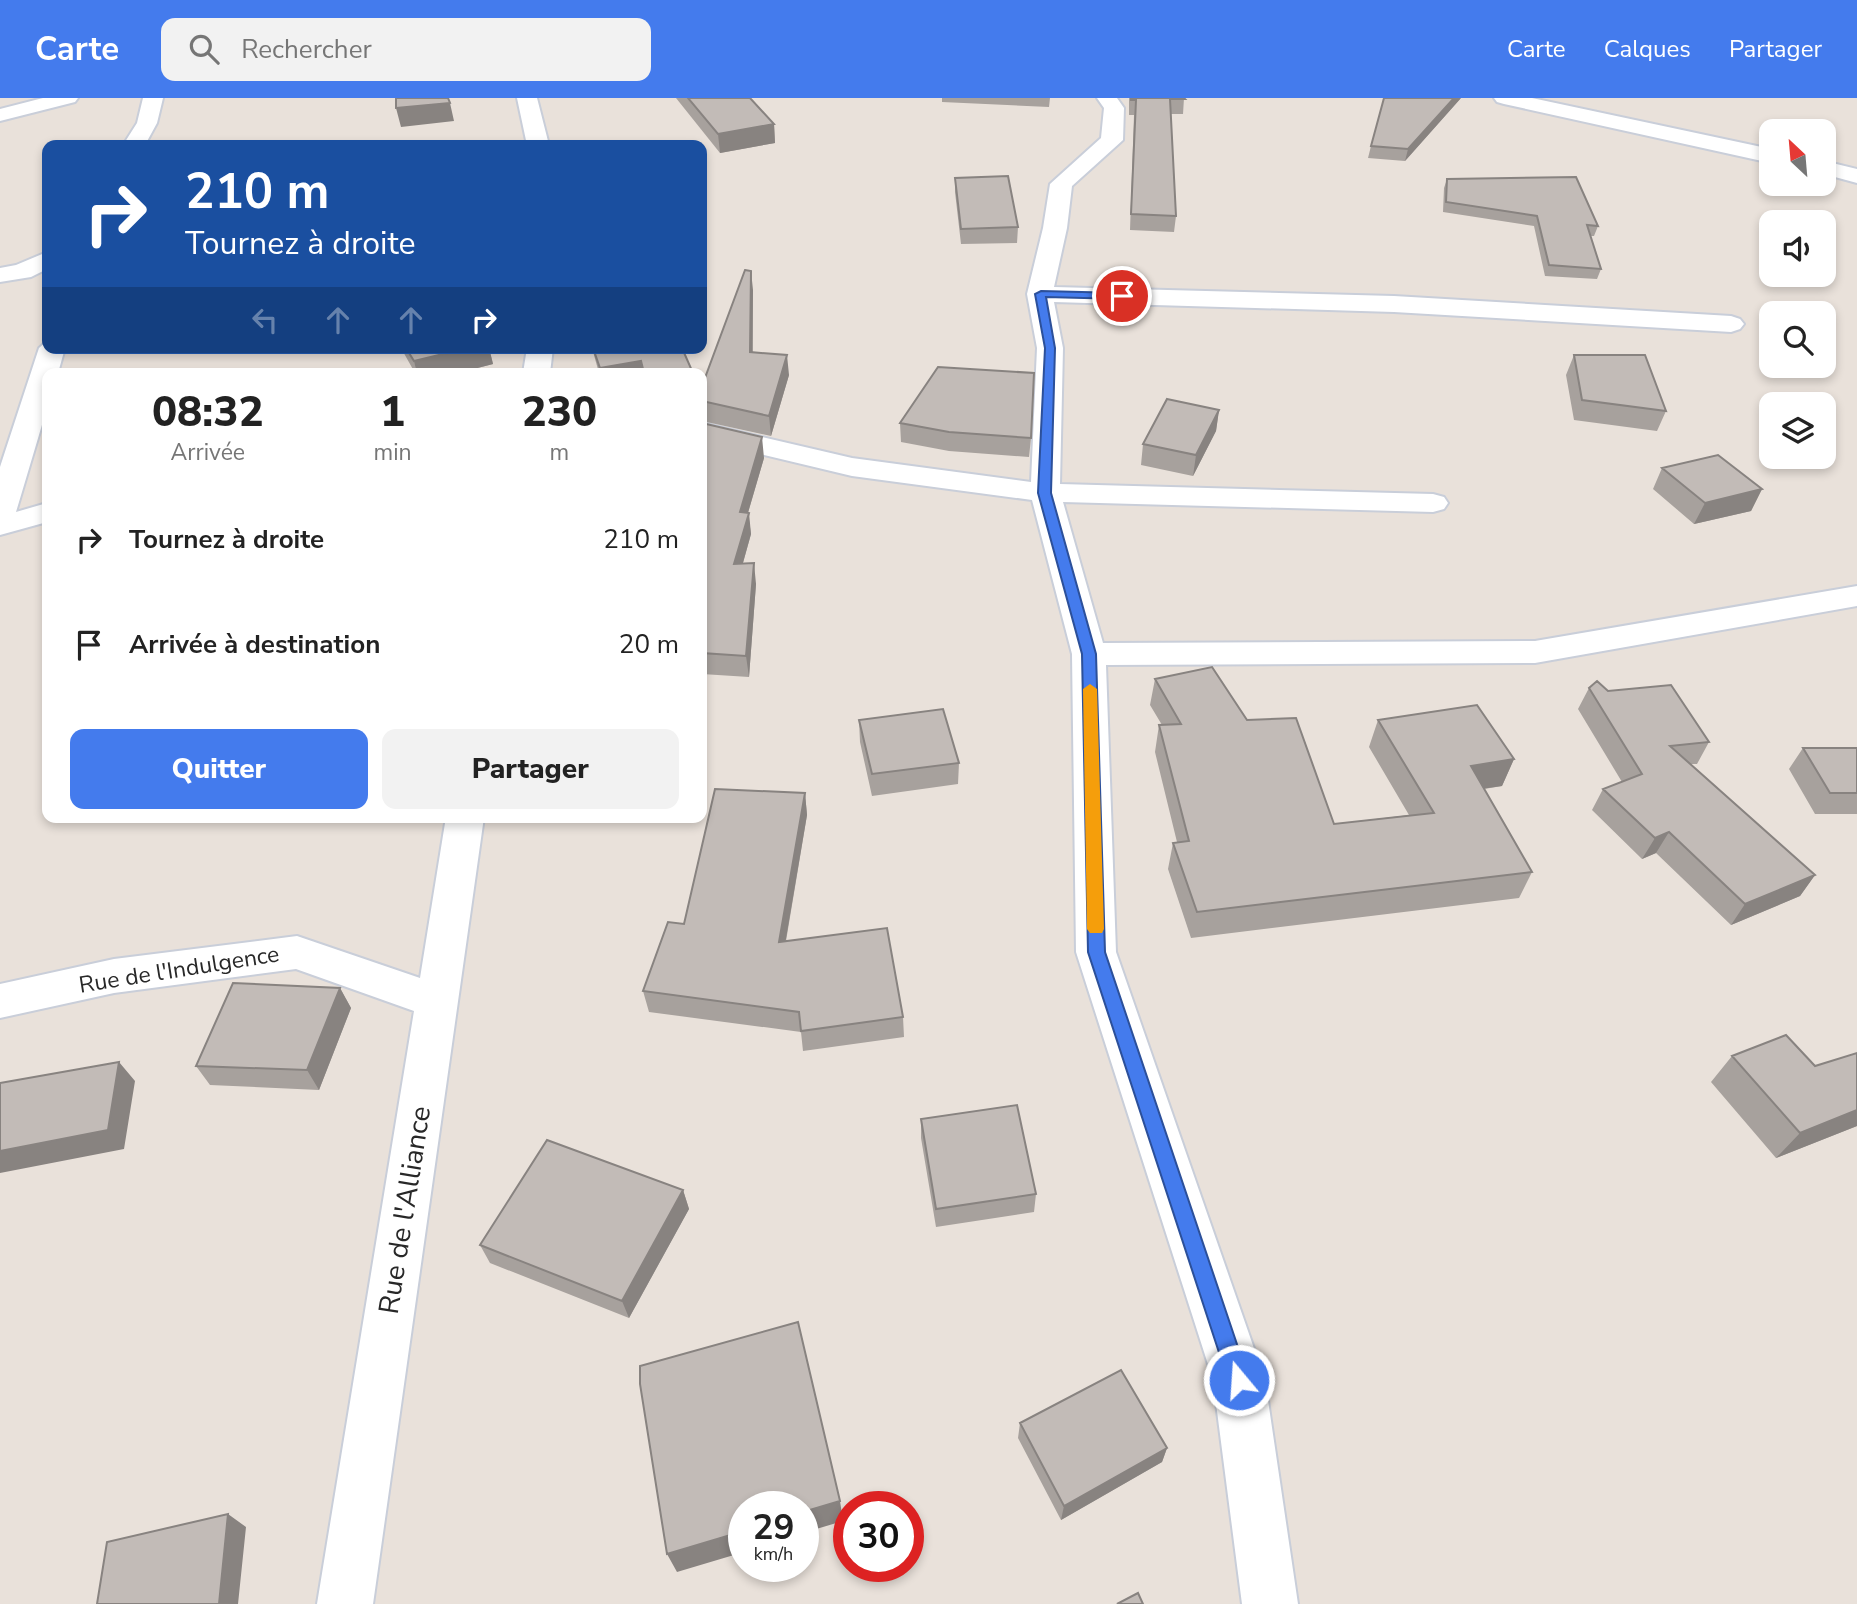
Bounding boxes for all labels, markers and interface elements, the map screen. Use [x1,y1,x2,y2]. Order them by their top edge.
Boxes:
search box [161,18,651,81]
text: Carte [35,27,119,72]
icon: search [185,30,223,68]
text: Rechercher [241,32,372,67]
text: Carte [1507,33,1566,65]
text: Calques [1604,33,1691,65]
text: Partager [1729,33,1822,65]
north arrow [1759,119,1836,196]
map controls [1759,119,1836,469]
text: 210 m [185,158,329,225]
icon: right [70,168,161,259]
button: sound [1759,210,1836,287]
text: Tournez à droite [185,222,416,265]
pin [1092,266,1152,326]
icon: arrive [1103,277,1141,315]
icon: left [246,301,284,339]
icon: ahead [319,301,357,339]
icon: ahead [392,301,430,339]
icon: right [465,301,503,339]
button: search [1759,301,1836,378]
text: 08:32 [152,384,264,441]
text: 1 [380,384,405,441]
text: 230 [522,384,597,441]
button: layers [1759,392,1836,469]
text: Arrivée [170,437,245,468]
text: min [374,437,412,468]
text: m [549,437,569,468]
icon: right [70,521,108,559]
text: Tournez à droite [129,522,324,557]
text: 210 m [603,522,679,557]
icon: arrive [70,626,108,664]
text: Arrivée à destination [129,627,380,662]
text: 20 m [619,627,679,662]
button: Quitter [70,729,368,809]
button: Partager [382,729,679,809]
street label: Rue de l'Indulgence [77,938,281,1001]
street label: Rue de l'Alliance [370,1103,440,1317]
position arrow [1202,1343,1276,1417]
speed limit sign: 30 [833,1491,924,1582]
text: 29 [752,1504,795,1551]
text: km/h [754,1542,793,1566]

